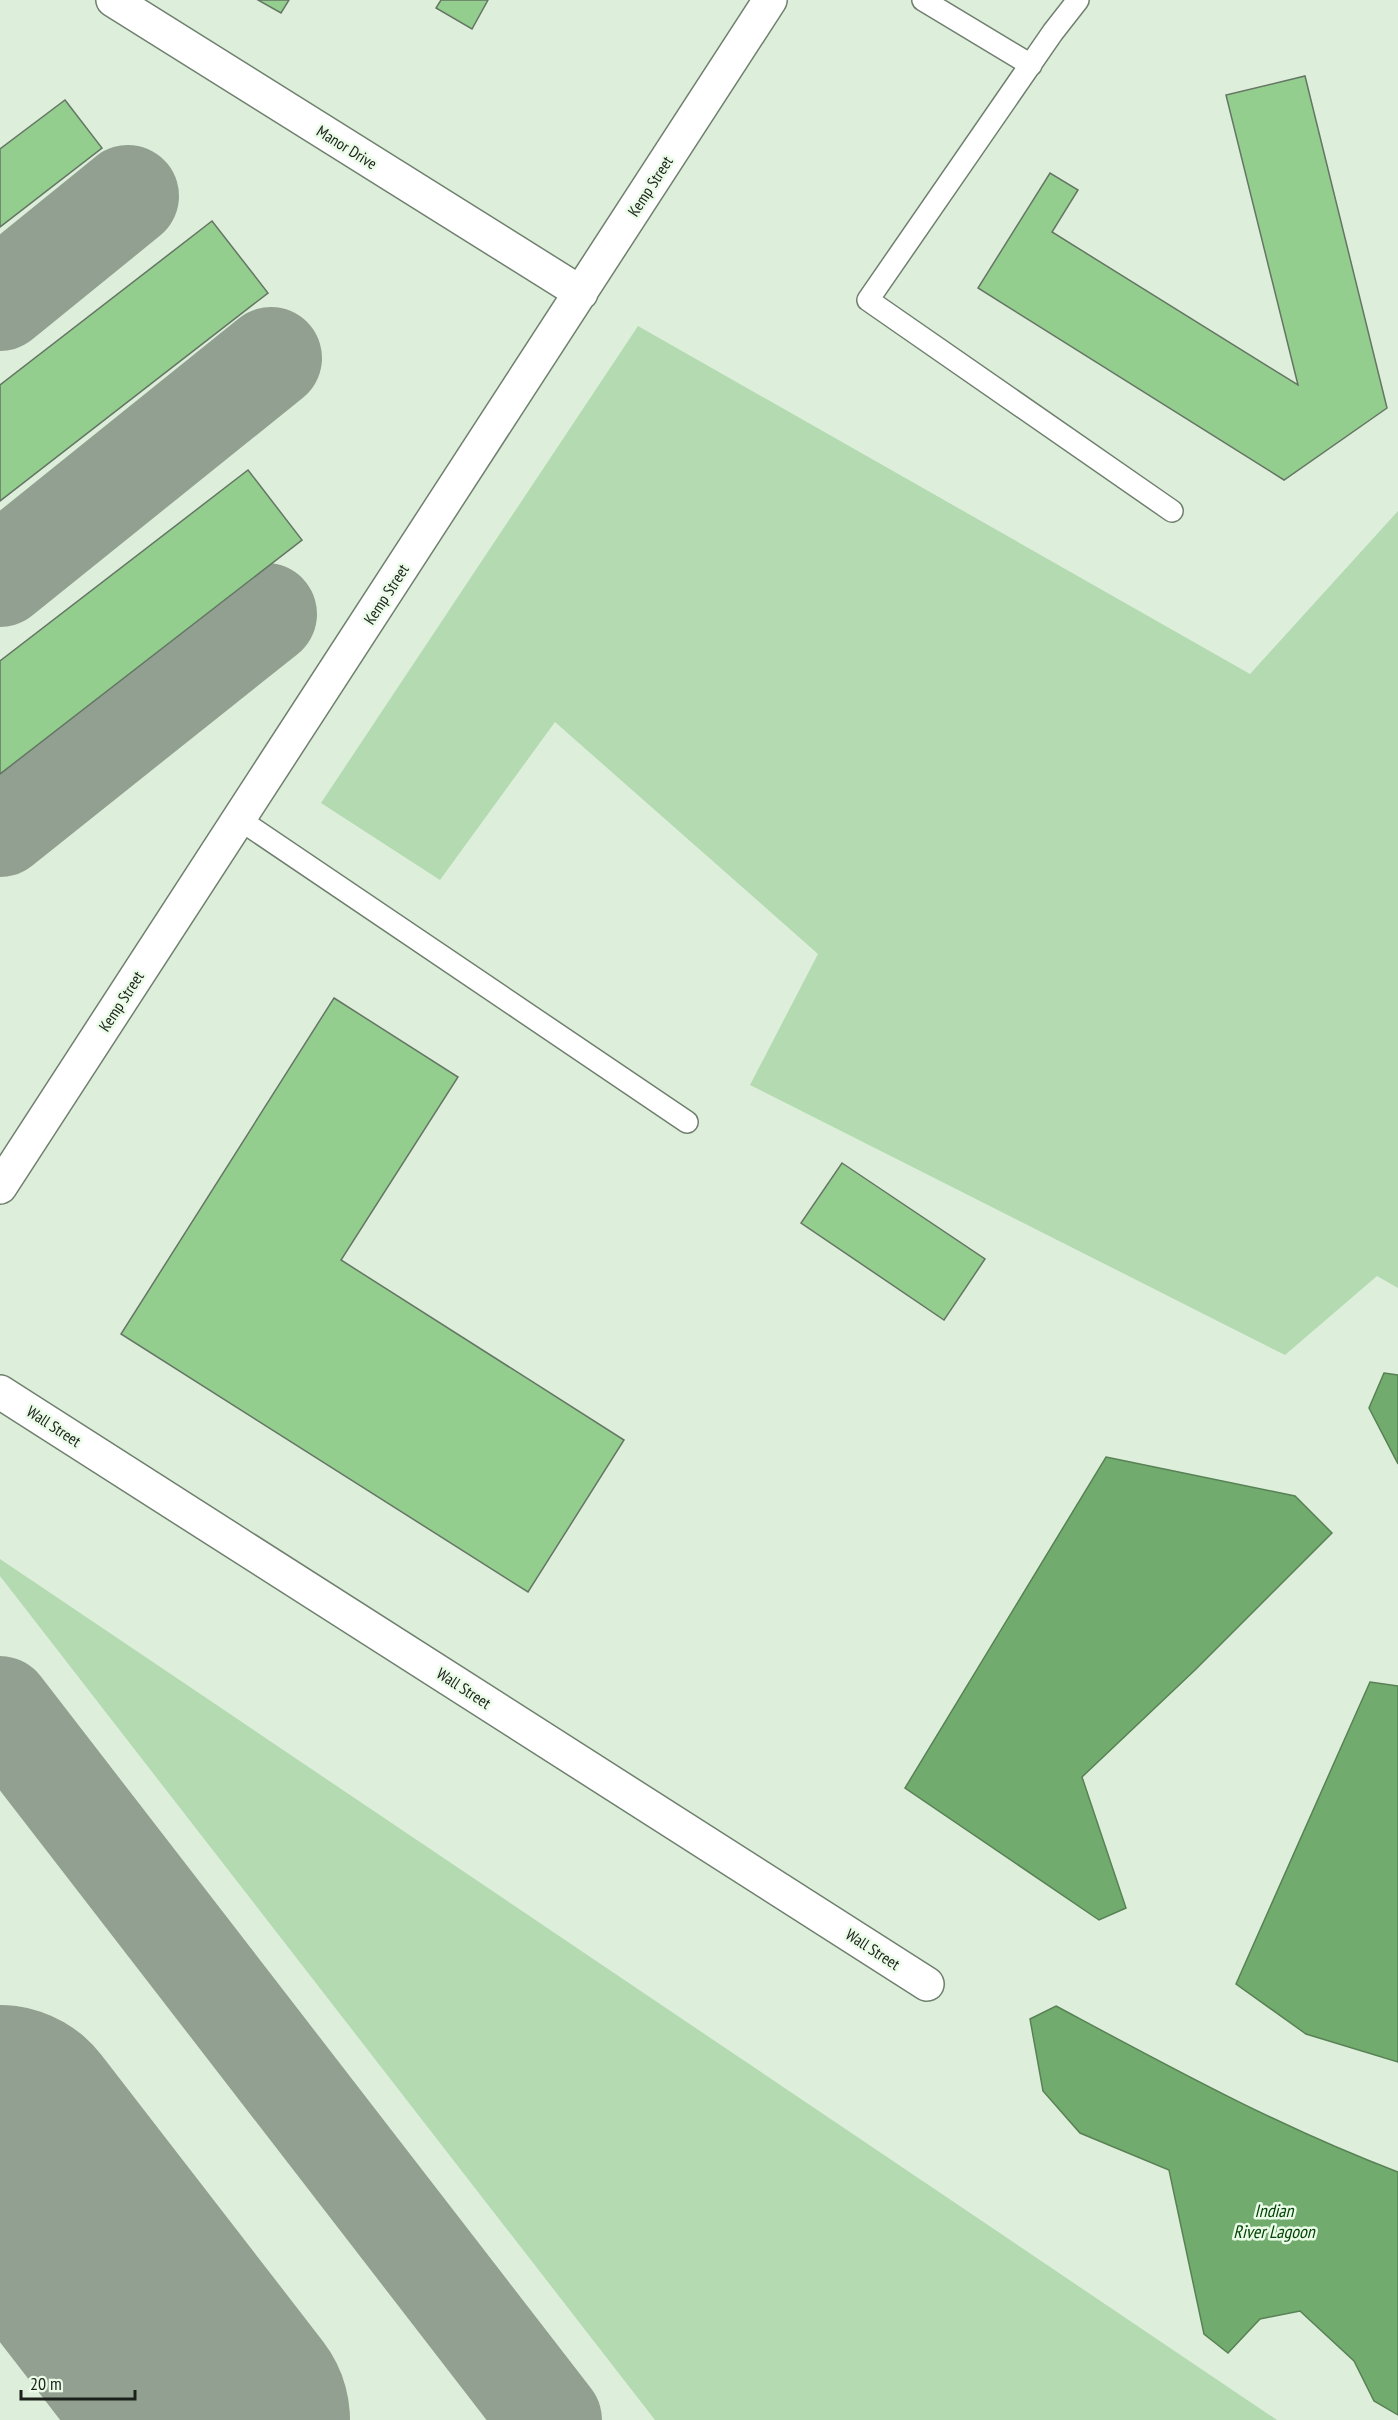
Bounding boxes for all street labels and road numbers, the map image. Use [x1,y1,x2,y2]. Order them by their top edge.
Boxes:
street label: Manor Drive [313,121,381,173]
street label: Kemp Street [623,152,677,220]
street label: Kemp Street [359,560,413,628]
street label: Kemp Street [94,967,148,1035]
street label: Wall Street [23,1401,85,1451]
street label: Wall Street [433,1663,495,1713]
street label: Wall Street [842,1924,904,1974]

